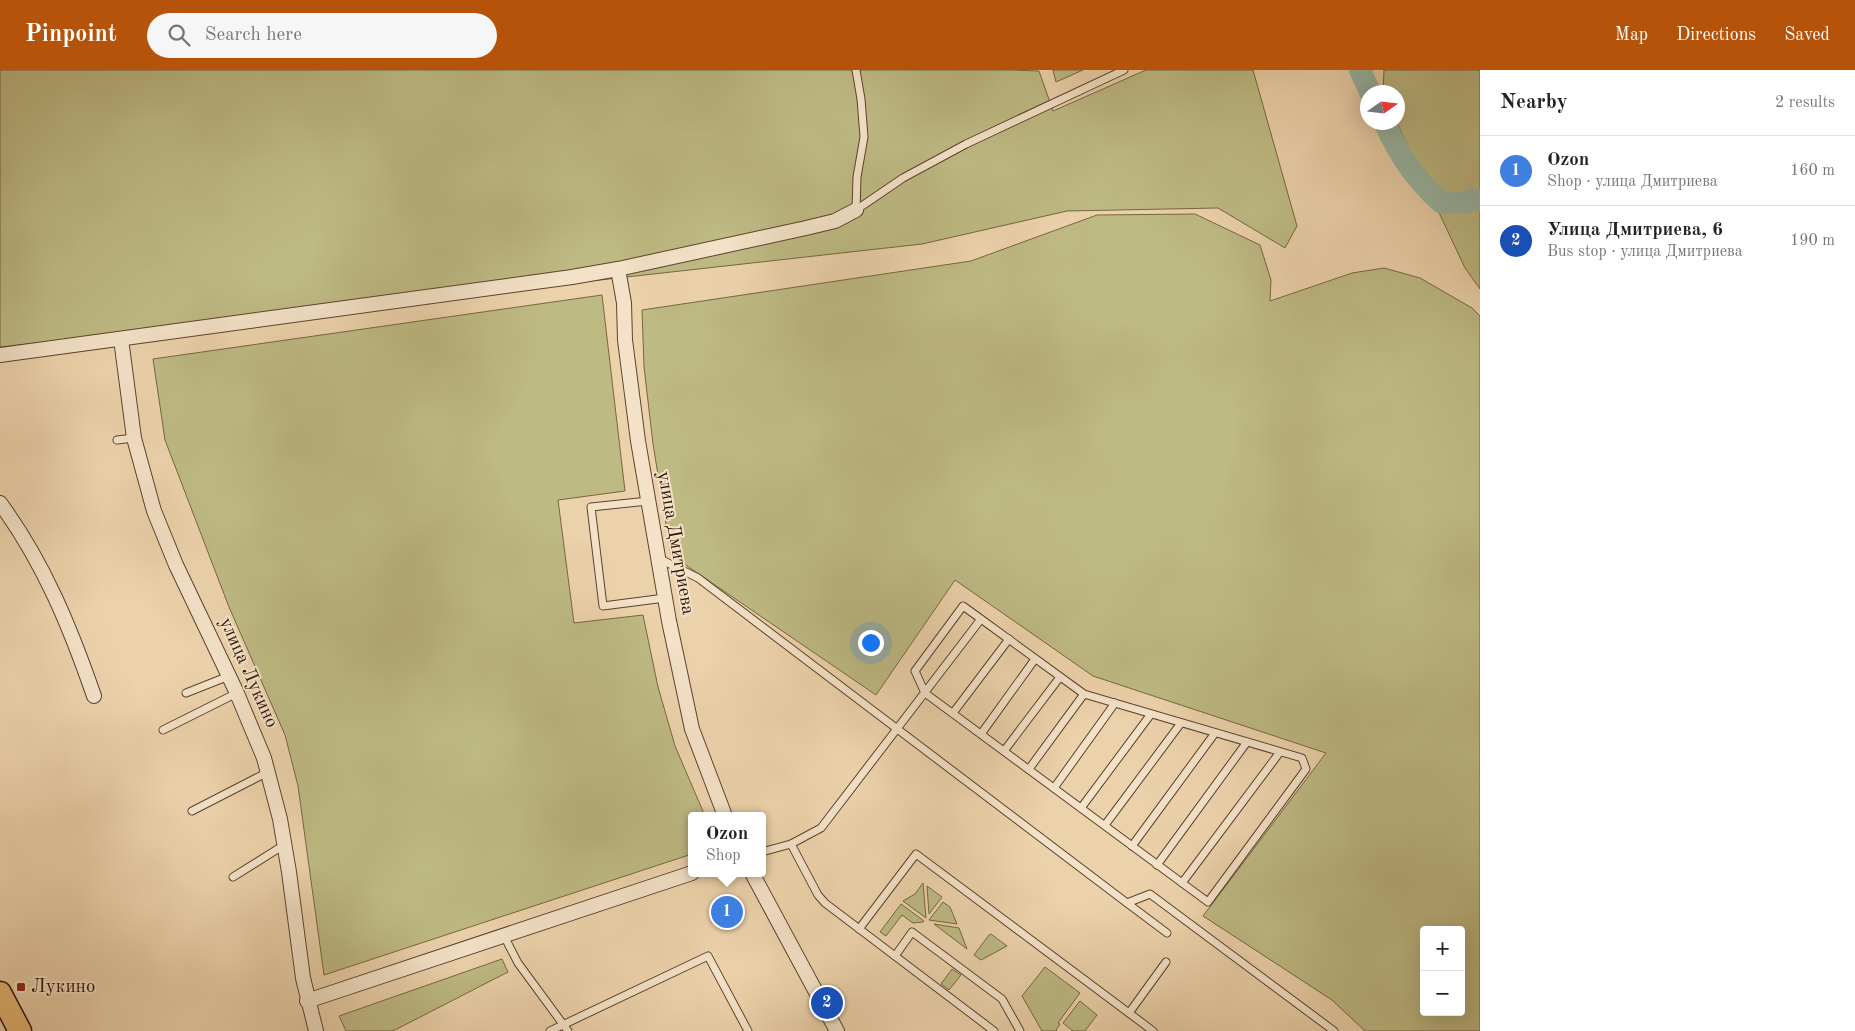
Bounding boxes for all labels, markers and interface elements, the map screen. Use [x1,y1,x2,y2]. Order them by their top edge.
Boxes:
search box [147,13,497,58]
icon: search [165,21,193,49]
text: Pinpoint [25,23,117,47]
text: Search here [205,26,302,45]
text: Map [1615,26,1648,44]
text: Directions [1676,26,1756,44]
text: Saved [1784,26,1830,44]
north arrow [1360,85,1405,130]
text: Nearby [1500,92,1568,113]
text: 2 results [1775,95,1835,111]
text: Ozon [1547,151,1589,170]
text: 1 [1511,163,1521,179]
text: 160 m [1790,163,1835,179]
text: Shop · улица Дмитриева [1547,174,1718,190]
text: Улица Дмитриева, 6 [1547,221,1723,240]
text: 2 [1511,233,1521,249]
text: 190 m [1790,233,1835,249]
text: Bus stop · улица Дмитриева [1547,244,1743,260]
street label: улица Дмитриева [653,470,697,617]
street label: улица Лукино [215,615,281,731]
your location [858,630,884,656]
popup [688,812,766,877]
text: Ozon [706,825,748,844]
text: Shop [706,848,741,864]
pin: 1 [711,893,743,931]
map controls [1420,926,1465,1016]
button: + [1420,926,1465,971]
button: − [1420,971,1465,1016]
place label: Лукино [31,978,95,997]
marker: Лукино [15,981,27,993]
pin: 2 [811,984,843,1022]

